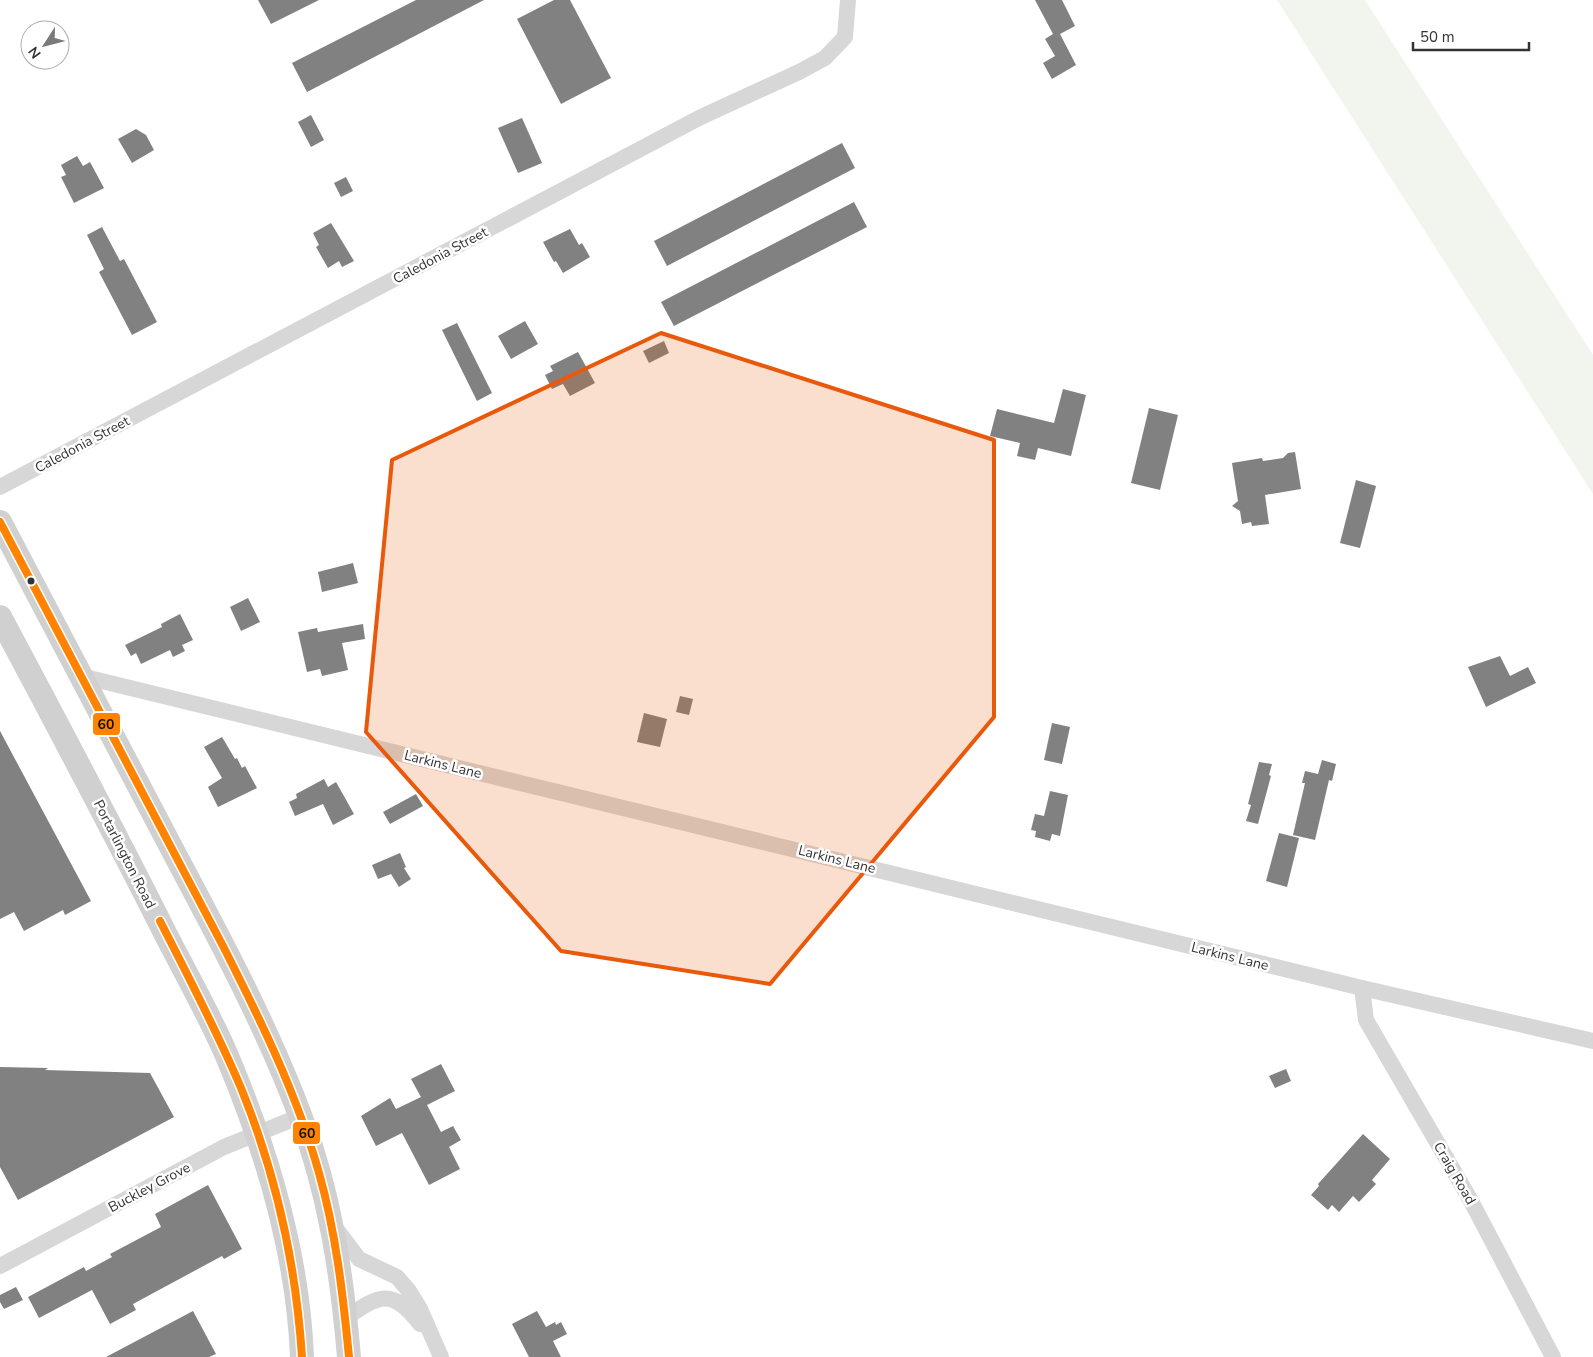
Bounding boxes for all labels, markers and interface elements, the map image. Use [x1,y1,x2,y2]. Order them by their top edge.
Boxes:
north arrow [20,20,70,70]
scale bar [1413,20,1529,52]
text: 50 m [1420,27,1455,47]
text: N [24,43,46,62]
street label: Caledonia Street [390,222,491,288]
street label: Caledonia Street [32,411,133,477]
unlabelled marker [26,576,36,586]
line badge: 60 [92,712,121,736]
text: 60 [98,715,114,734]
street label: Larkins Lane [402,746,484,783]
street label: Portarlington Road [89,797,160,912]
street label: Larkins Lane [796,841,878,878]
street label: Larkins Lane [1189,938,1271,975]
line badge: 60 [292,1121,321,1145]
text: 60 [299,1124,315,1143]
street label: Craig Road [1429,1138,1480,1208]
street label: Buckley Grove [105,1158,194,1217]

